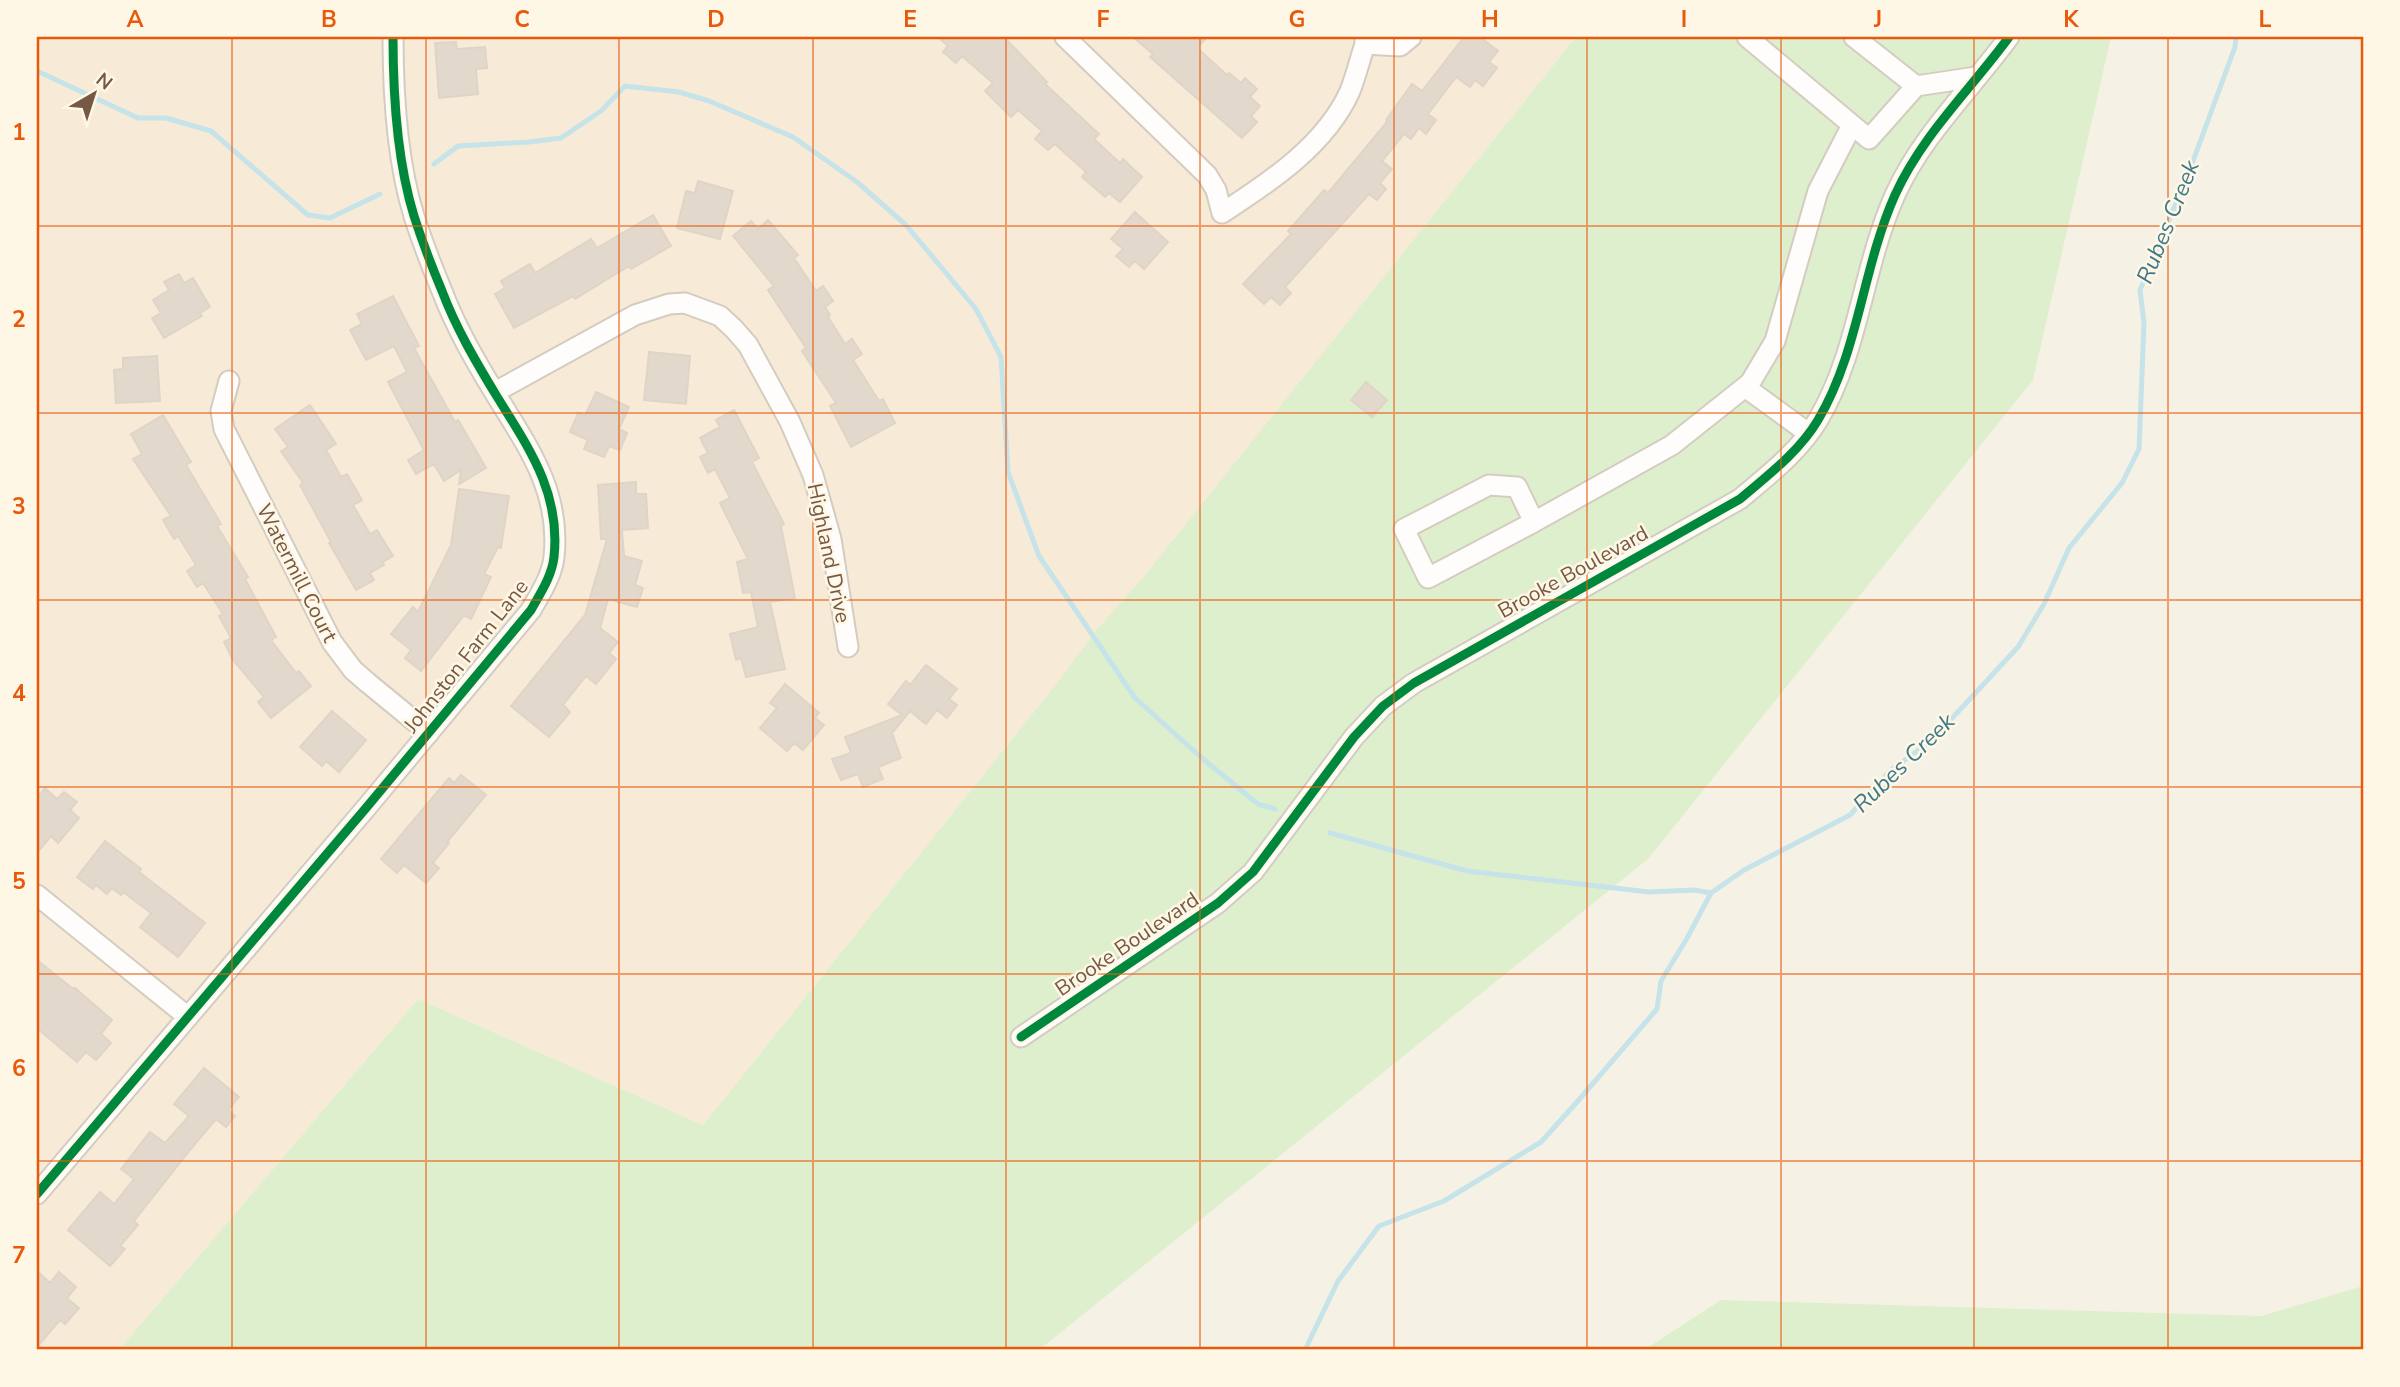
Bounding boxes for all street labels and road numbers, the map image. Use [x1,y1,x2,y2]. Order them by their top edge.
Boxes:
street label: Highland Drive [801,481,857,625]
street label: Watermill Court [250,499,344,648]
street label: Brooke Boulevard [1493,519,1653,625]
street label: Johnston Farm Lane [397,574,535,739]
street label: Brooke Boulevard [1050,885,1204,1003]

